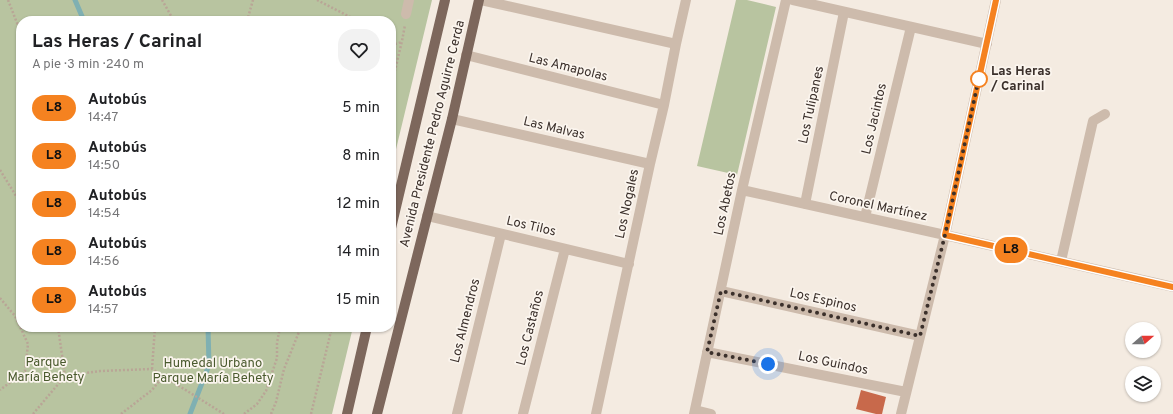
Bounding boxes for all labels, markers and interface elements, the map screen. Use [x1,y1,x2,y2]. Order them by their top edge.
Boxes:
street label: Avenida Presidente Pedro Aguirre Cerda [397,19,469,249]
button: heart [338,29,380,71]
text: Las Heras / Carinal [32,30,202,54]
street label: Las Amapolas [527,50,609,86]
text: A pie · 3 min · 240 m [32,57,144,73]
place label: Las Heras / Carinal [990,64,1051,95]
street label: Los Tulipanes [796,65,828,145]
marker: Las Heras / Carinal [970,70,988,88]
street label: Los Jacintos [859,82,891,156]
text: Autobús [88,91,147,110]
text: L8 [46,99,62,116]
text: 5 min [342,99,380,118]
text: 14:47 [88,110,118,126]
street label: Las Malvas [522,114,586,144]
text: Autobús [88,139,147,158]
text: L8 [46,147,62,164]
text: 8 min [342,147,380,166]
text: 14:50 [88,158,120,174]
street label: Los Nogales [613,168,643,240]
street label: Los Abetos [711,171,741,237]
text: Autobús [88,187,147,206]
street label: Coronel Martínez [827,189,929,225]
text: L8 [46,195,62,212]
text: 12 min [337,195,380,214]
text: 14:54 [88,206,120,222]
street label: Los Tilos [505,214,557,240]
text: Autobús [88,235,147,254]
line badge: L8 [993,237,1029,263]
text: L8 [1003,241,1019,258]
text: L8 [46,243,62,260]
text: 14 min [337,243,380,262]
text: 14:56 [88,254,119,270]
street label: Los Almendros [448,277,484,365]
text: Autobús [88,283,147,302]
street label: Los Espinos [788,285,858,317]
street label: Los Castaños [514,289,548,367]
text: L8 [46,291,62,308]
text: 15 min [337,291,380,310]
text: 14:57 [88,302,118,318]
north arrow [1125,322,1161,358]
map controls [1125,322,1161,402]
street label: Los Guindos [797,349,869,379]
your location [758,354,778,374]
park label: Parque María Behety [8,355,85,386]
park label: Humedal Urbano Parque María Behety [152,356,274,387]
button: layers [1125,366,1161,402]

